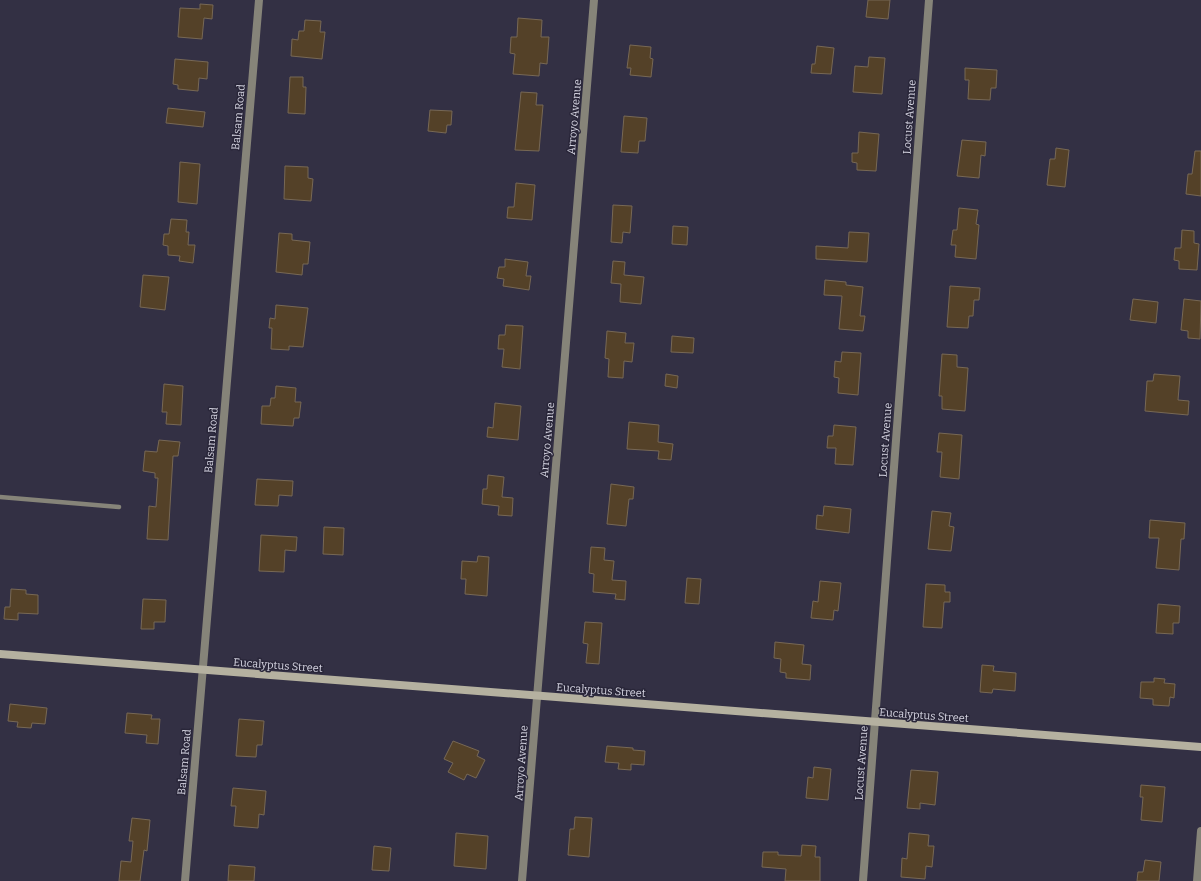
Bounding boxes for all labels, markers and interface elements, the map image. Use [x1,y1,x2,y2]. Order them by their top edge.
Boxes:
street label: Arroyo Avenue [565,79,584,155]
street label: Locust Avenue [900,79,919,155]
street label: Balsam Road [229,83,248,150]
street label: Arroyo Avenue [538,402,557,478]
street label: Locust Avenue [876,402,895,478]
street label: Balsam Road [202,406,221,473]
street label: Eucalyptus Street [233,656,323,675]
street label: Eucalyptus Street [556,681,646,700]
street label: Eucalyptus Street [879,706,969,725]
street label: Arroyo Avenue [512,725,531,801]
street label: Locust Avenue [852,725,871,801]
street label: Balsam Road [175,728,194,795]

